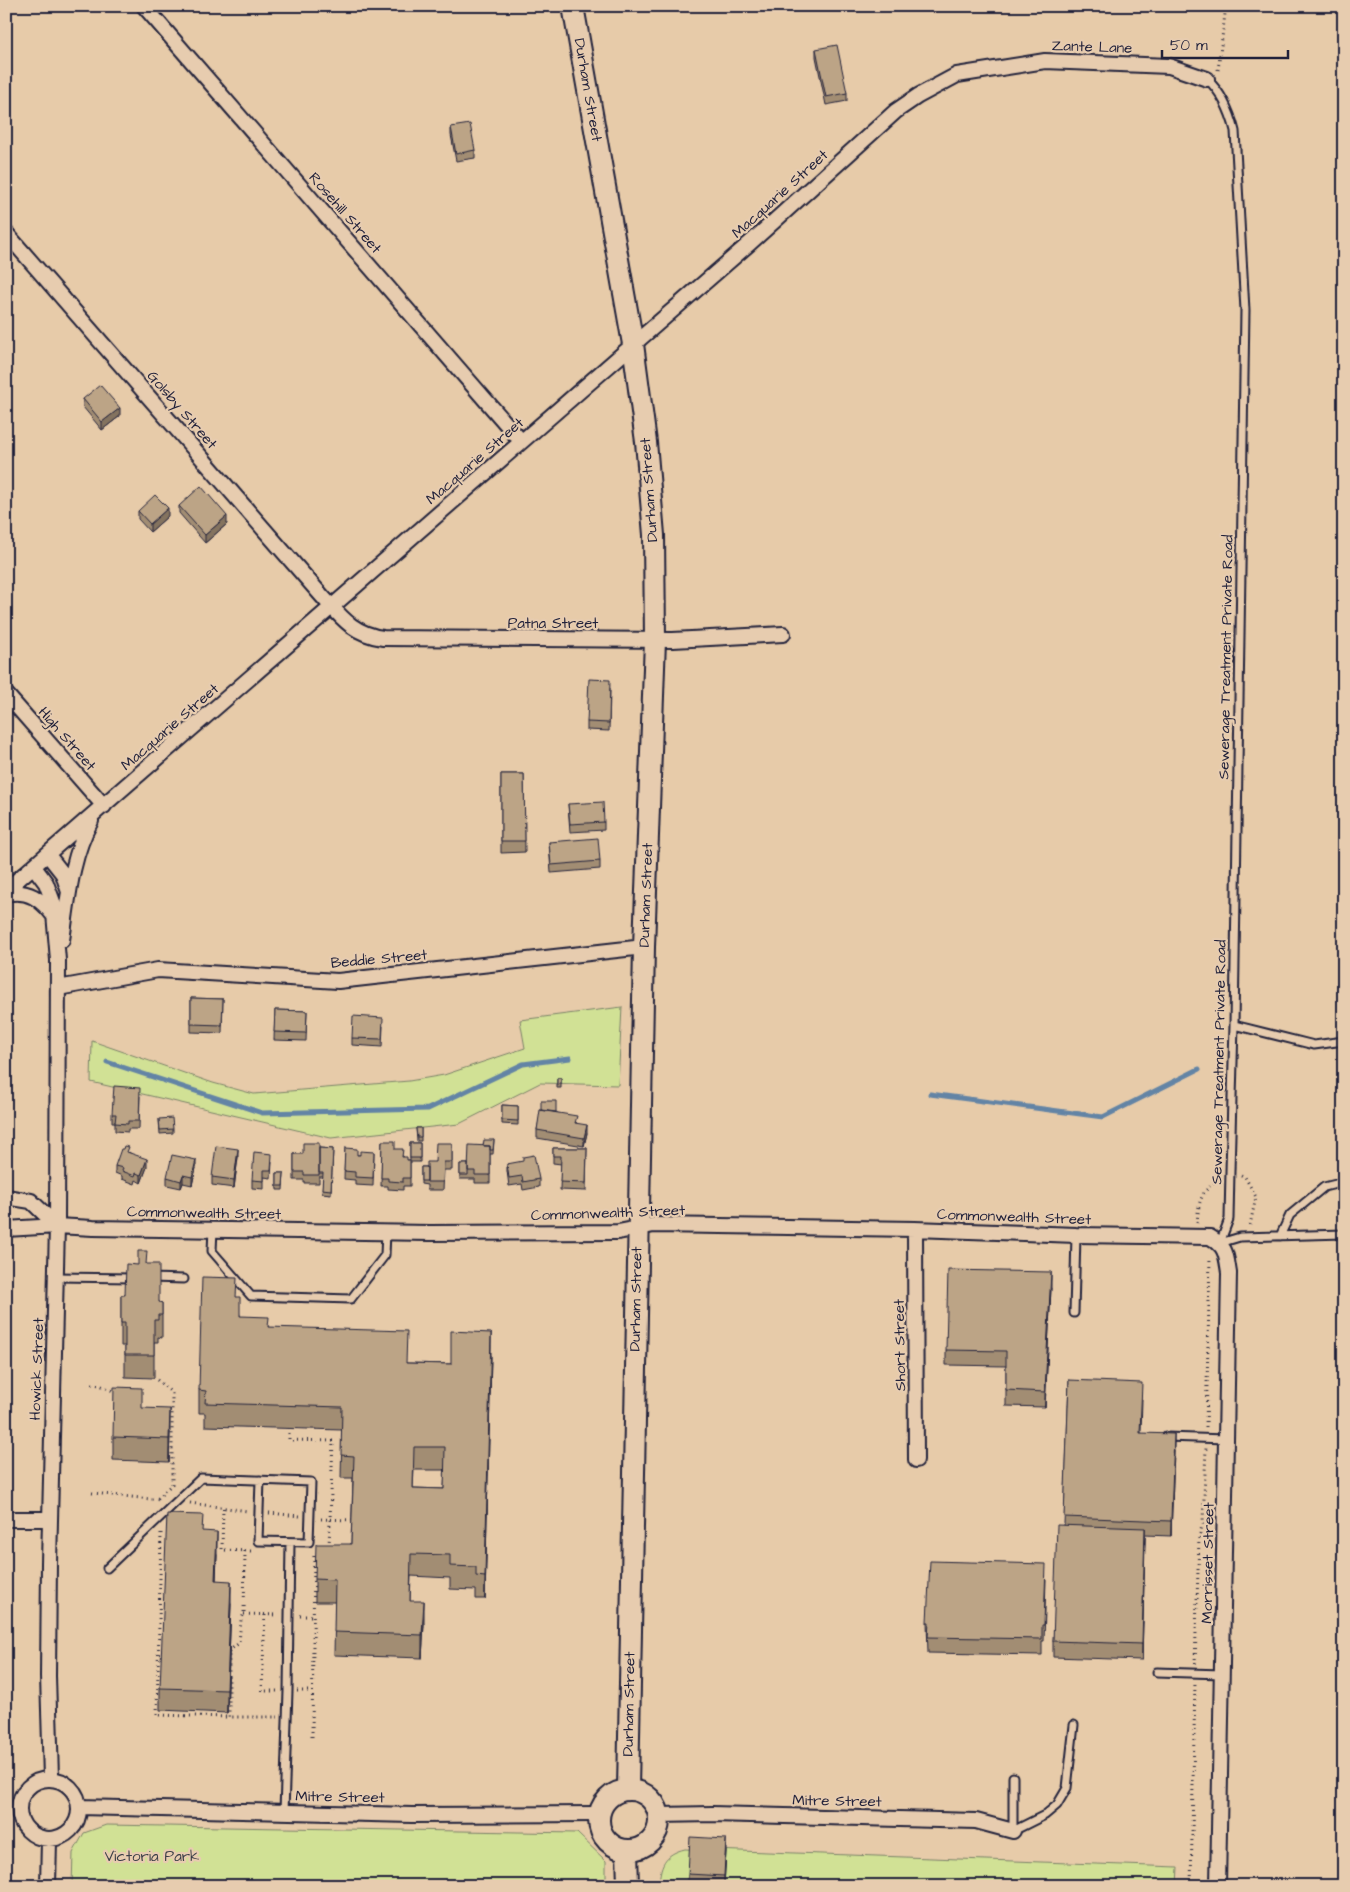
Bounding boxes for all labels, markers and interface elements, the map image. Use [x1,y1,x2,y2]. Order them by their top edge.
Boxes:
scale bar [1162,28,1289,60]
street label: Zante Lane [1051,35,1133,59]
text: 50 m [1170,35,1208,56]
street label: Durham Street [569,37,607,143]
street label: Macquarie Street [727,145,833,243]
street label: Rosehill Street [304,168,386,258]
street label: Golsby Street [141,366,222,454]
street label: Macquarie Street [422,413,528,509]
street label: Durham Street [635,437,663,543]
street label: Sewerage Treatment Private Road [1213,534,1240,780]
street label: Patna Street [508,613,598,634]
street label: Macquarie Street [117,679,223,775]
street label: High Street [32,702,101,776]
street label: Durham Street [634,842,658,948]
street label: Sewerage Treatment Private Road [1206,939,1233,1185]
street label: Beddie Street [330,944,428,974]
street label: Commonwealth Street [531,1200,685,1226]
street label: Commonwealth Street [127,1201,281,1225]
street label: Commonwealth Street [937,1204,1091,1230]
street label: Durham Street [625,1247,647,1351]
street label: Short Street [889,1299,911,1391]
street label: Howick Street [25,1317,49,1421]
street label: Morrisset Street [1196,1502,1220,1624]
street label: Durham Street [618,1652,640,1756]
street label: Mitre Street [295,1786,385,1808]
street label: Mitre Street [792,1790,882,1812]
park label: Victoria Park [105,1846,199,1867]

